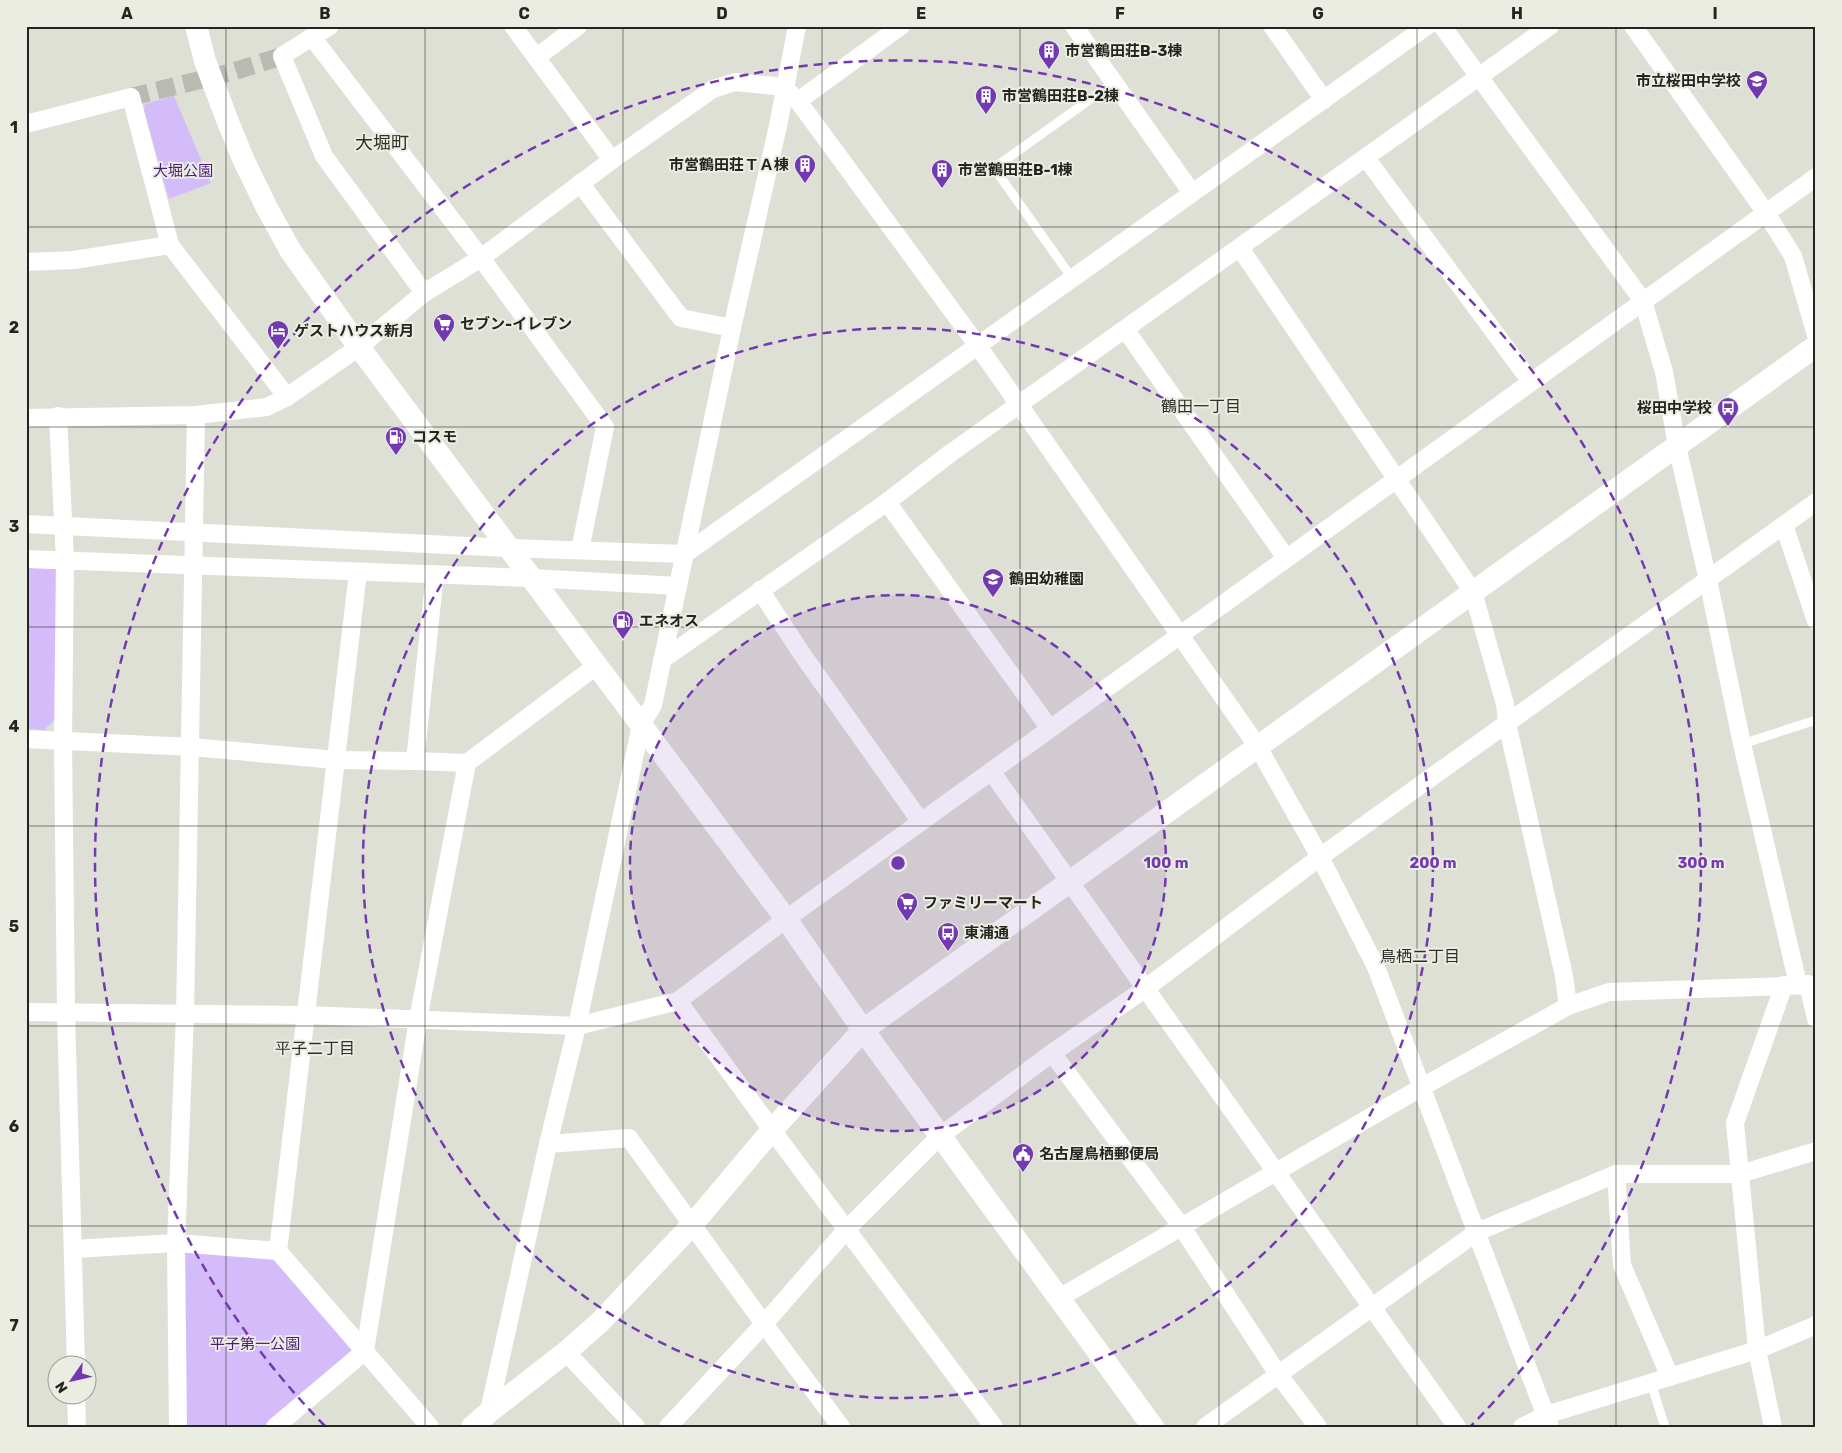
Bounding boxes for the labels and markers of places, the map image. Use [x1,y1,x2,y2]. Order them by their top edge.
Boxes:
building icon: 市営鶴田荘B-3棟 [1037,39,1061,70]
place label: 市営鶴田荘B-3棟 [1065,42,1182,60]
school or university icon: 市立桜田中学校 [1745,69,1769,100]
place label: 市立桜田中学校 [1636,72,1741,90]
building icon: 市営鶴田荘B-2棟 [974,84,998,115]
place label: 市営鶴田荘B-2棟 [1002,87,1119,105]
building icon: 市営鶴田荘ＴＡ棟 [793,153,817,184]
place label: 市営鶴田荘ＴＡ棟 [669,156,789,174]
building icon: 市営鶴田荘B-1棟 [930,158,954,189]
place label: 市営鶴田荘B-1棟 [958,161,1073,179]
supermarket icon: セブン-イレブン [432,312,456,343]
place label: セブン-イレブン [460,315,572,333]
hotel icon: ゲストハウス新月 [266,319,290,350]
place label: ゲストハウス新月 [294,322,414,340]
bus stop icon: 桜田中学校 [1716,396,1740,427]
place label: 桜田中学校 [1637,399,1712,417]
fuel station icon: コスモ [384,425,408,456]
place label: コスモ [412,428,457,446]
school or university icon: 鶴田幼稚園 [981,567,1005,598]
place label: 鶴田幼稚園 [1009,570,1084,588]
fuel station icon: エネオス [611,609,635,640]
place label: エネオス [639,612,699,630]
centre of rings [889,854,907,872]
supermarket icon: ファミリーマート [895,891,919,922]
place label: ファミリーマート [923,894,1043,912]
bus stop icon: 東浦通 [936,921,960,952]
place label: 東浦通 [964,924,1009,942]
public building icon: 名古屋鳥栖郵便局 [1011,1142,1035,1173]
place label: 名古屋鳥栖郵便局 [1039,1145,1159,1163]

